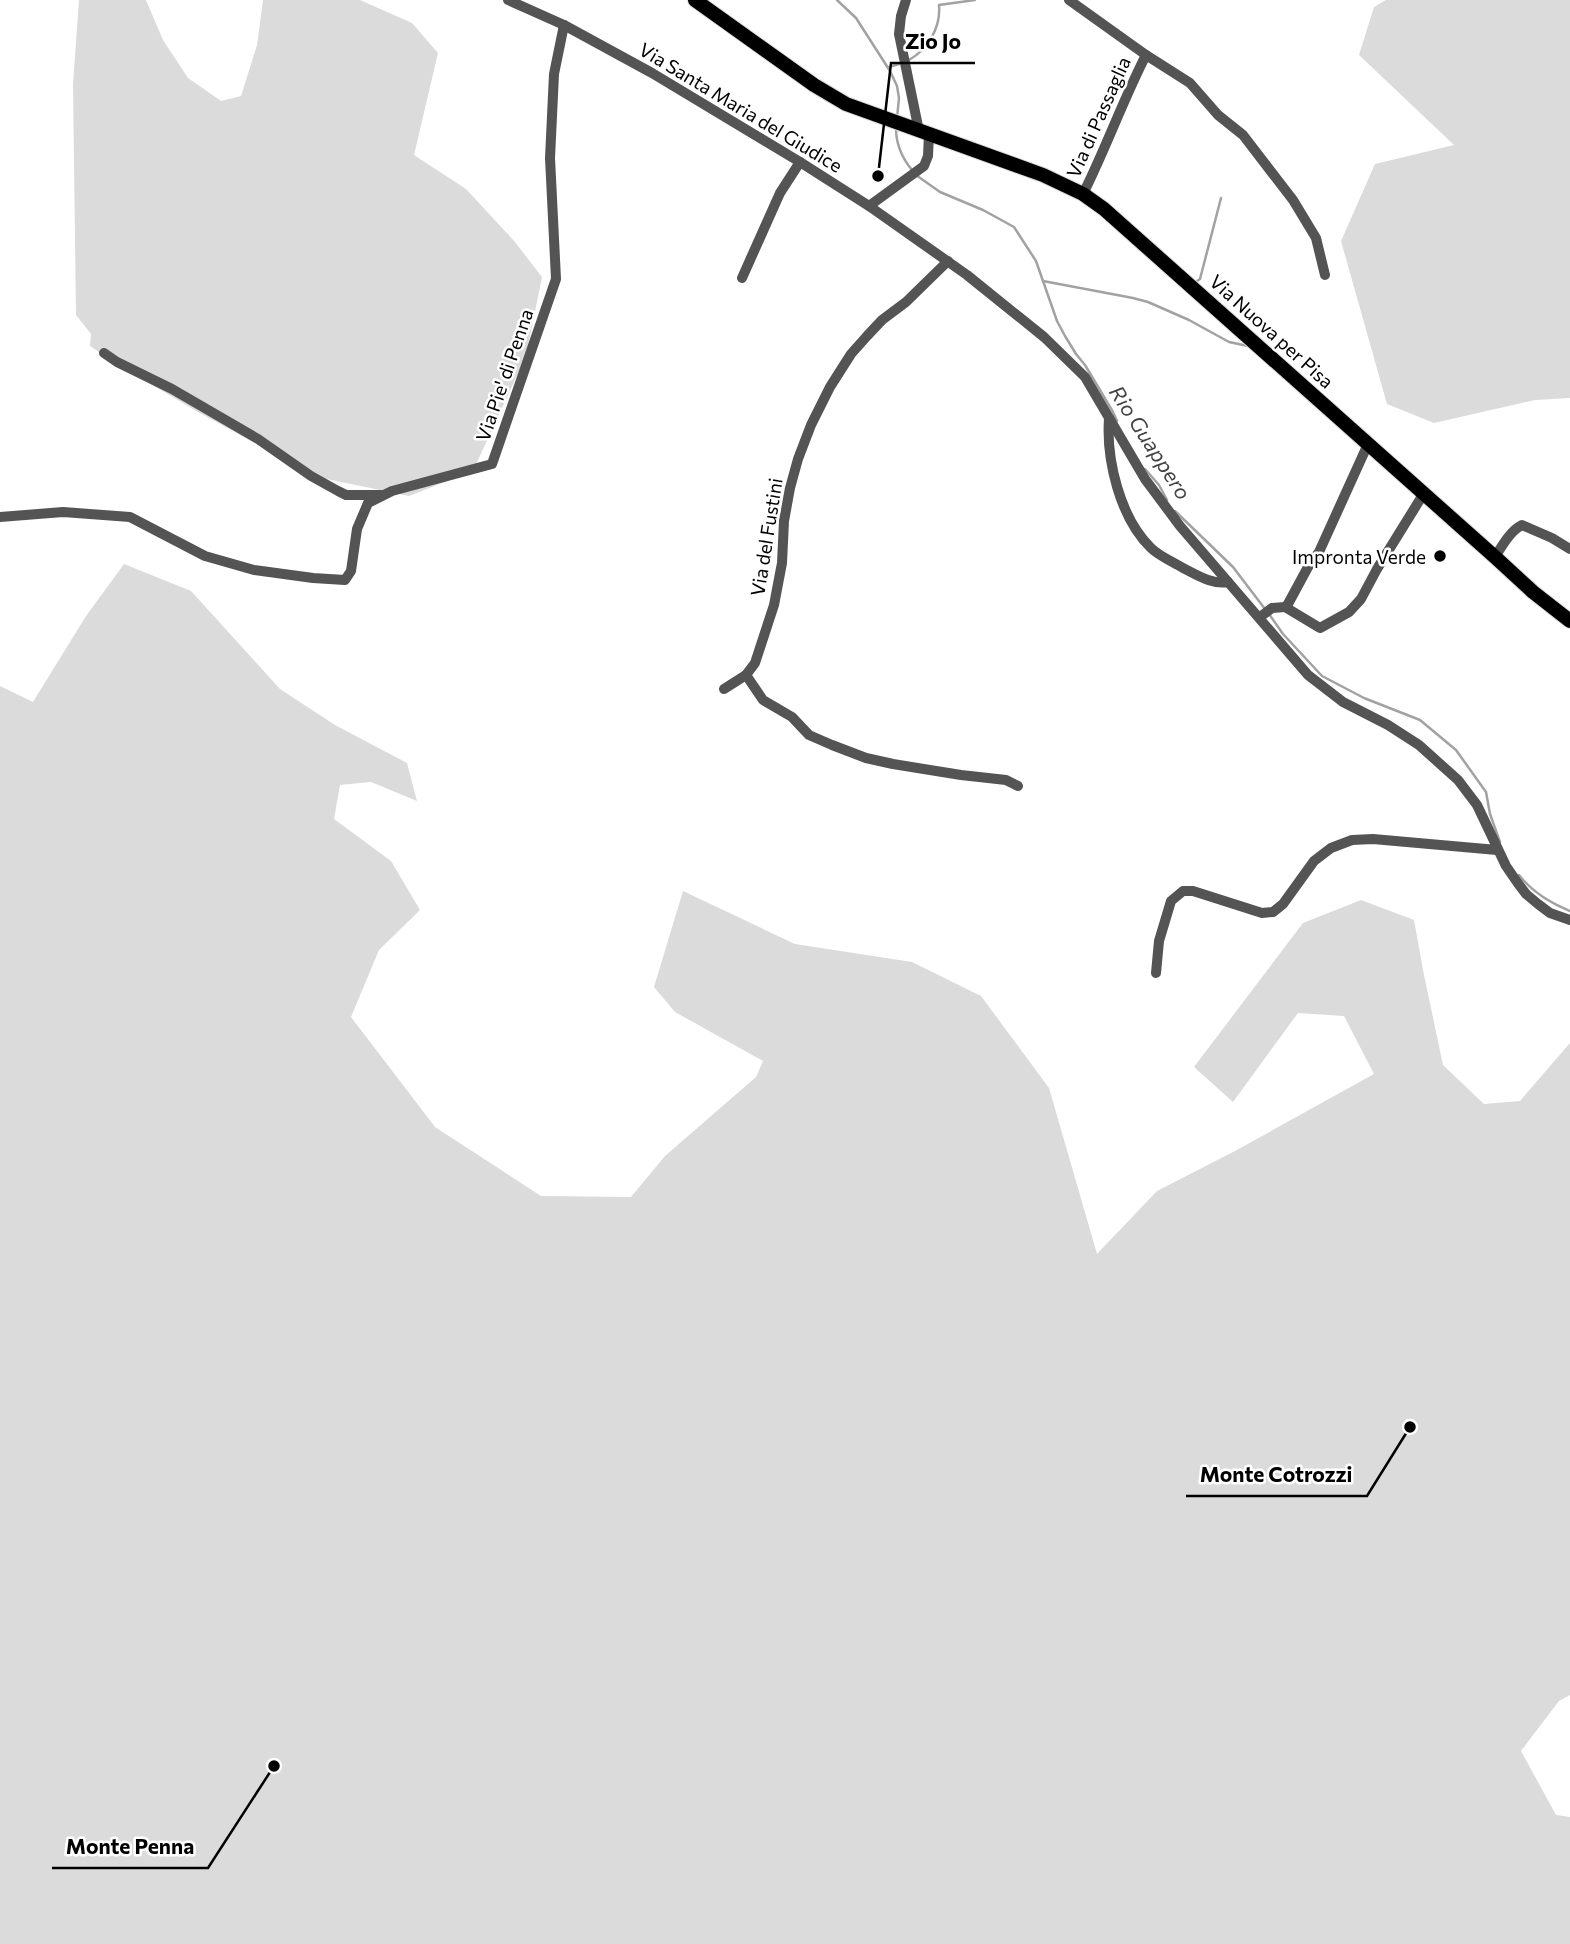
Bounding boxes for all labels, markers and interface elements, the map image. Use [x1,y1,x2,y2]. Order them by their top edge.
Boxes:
callout: Zio Jo [891,21,975,63]
text: Zio Jo [905,28,961,53]
street label: Via Santa Maria del Giudice [635,37,847,177]
street label: Via di Passaglia [1061,53,1135,181]
street label: Via Nuova per Pisa [1205,269,1339,393]
street label: Via Pie' di Penna [471,306,537,444]
water label: Rio Guappero [1105,380,1197,504]
street label: Via del Fustini [745,476,787,598]
place label: Impronta Verde [1292,545,1426,568]
marker: Impronta Verde [1432,548,1448,564]
callout: Monte Cotrozzi [1186,1454,1367,1496]
text: Monte Cotrozzi [1200,1461,1352,1486]
callout: Monte Penna [52,1826,208,1868]
text: Monte Penna [66,1833,194,1858]

